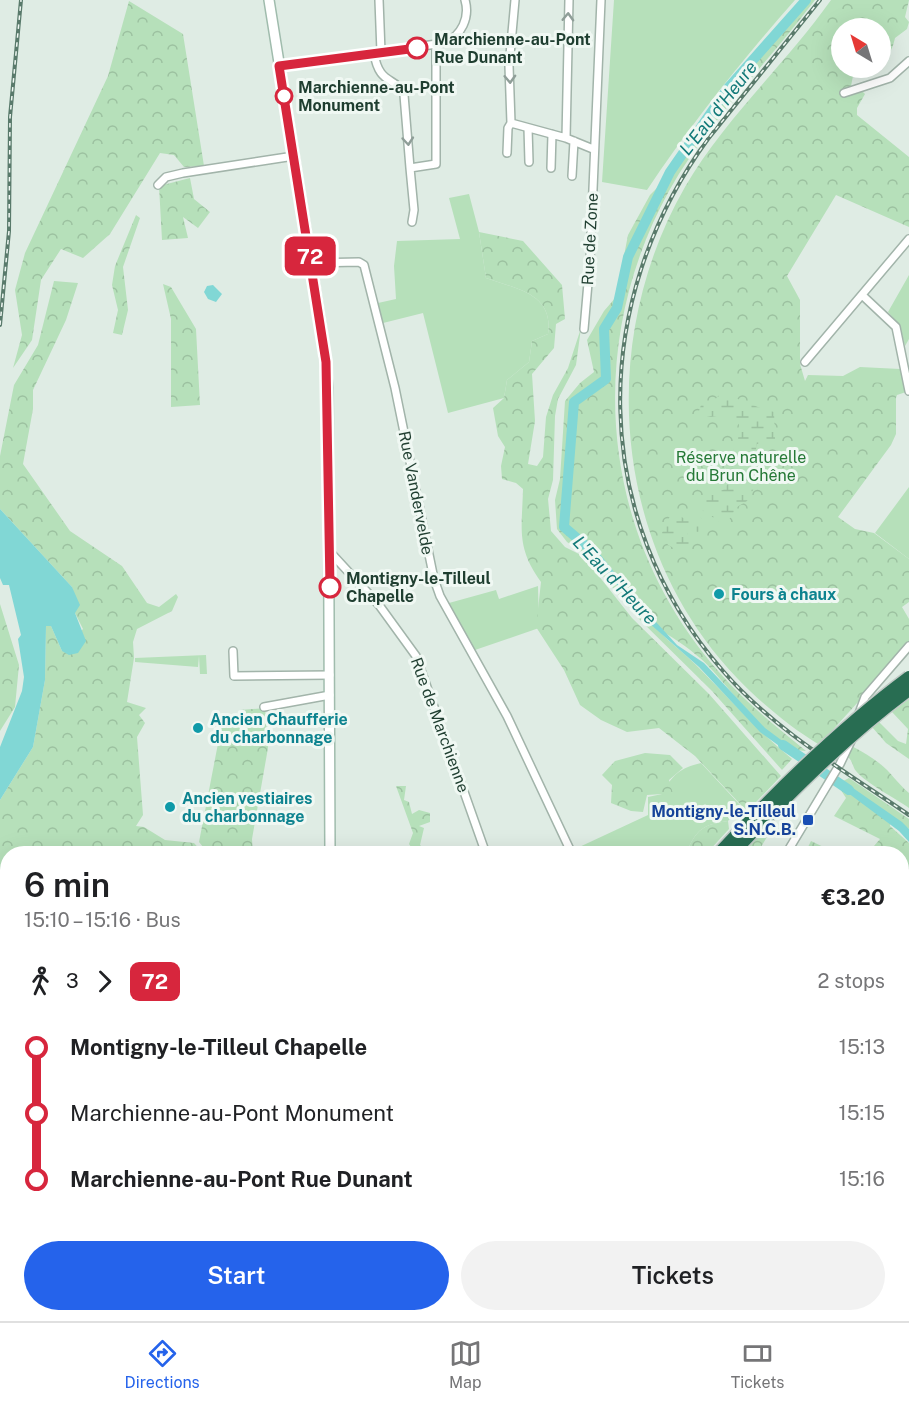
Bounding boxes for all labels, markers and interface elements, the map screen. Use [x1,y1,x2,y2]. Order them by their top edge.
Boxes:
one-way arrow [562,12,575,21]
north arrow [831,18,891,78]
map controls [831,18,891,78]
place label: Marchienne-au-Pont Rue Dunant [434,30,591,67]
marker: Marchienne-au-Pont Rue Dunant [406,37,428,59]
water label: L'Eau d'Heure [675,57,761,159]
one-way arrow [503,75,516,84]
place label: Marchienne-au-Pont Monument [298,78,455,115]
marker: Marchienne-au-Pont Monument [275,87,293,105]
one-way arrow [401,136,414,146]
street label: Rue de Zone [578,192,602,286]
line badge: 72 [283,236,337,276]
text: 72 [297,244,323,269]
street label: Rue Vandervelde [395,429,437,557]
park label: Réserve naturelle du Brun Chêne [676,448,806,485]
water label: L'Eau d'Heure [569,531,661,629]
place label: Montigny-le-Tilleul Chapelle [346,569,491,606]
marker: Montigny-le-Tilleul Chapelle [319,576,341,598]
place label: Fours à chaux [731,585,837,604]
marker: Fours à chaux [712,587,726,601]
street label: Rue de Marchienne [407,655,473,795]
place label: Ancien Chaufferie du charbonnage [210,710,348,747]
marker: Ancien Chaufferie du charbonnage [191,721,205,735]
place label: Ancien vestiaires du charbonnage [182,789,313,826]
marker: Ancien vestiaires du charbonnage [163,800,177,814]
place label: Montigny-le-Tilleul S.N.C.B. [651,802,796,839]
marker: Montigny-le-Tilleul S.N.C.B. [801,813,815,827]
text: 6 min [24,866,110,904]
text: €3.20 [822,884,885,910]
text: 15:10 – 15:16 · Bus [24,908,181,932]
icon: walk [24,965,57,998]
icon: forward [88,965,121,998]
text: 3 [66,969,79,993]
text: 72 [142,969,168,994]
text: 2 stops [818,969,885,993]
text: Montigny-le-Tilleul Chapelle [70,1034,367,1060]
text: 15:13 [839,1035,885,1059]
text: Marchienne-au-Pont Monument [70,1100,394,1126]
text: 15:15 [839,1101,885,1125]
text: Marchienne-au-Pont Rue Dunant [70,1166,413,1192]
text: 15:16 [839,1167,885,1191]
button: Start [24,1241,449,1310]
button: Tickets [461,1241,885,1310]
tab: Directions [125,1337,200,1392]
tab: Map [449,1337,482,1392]
tab: Tickets [731,1337,784,1392]

